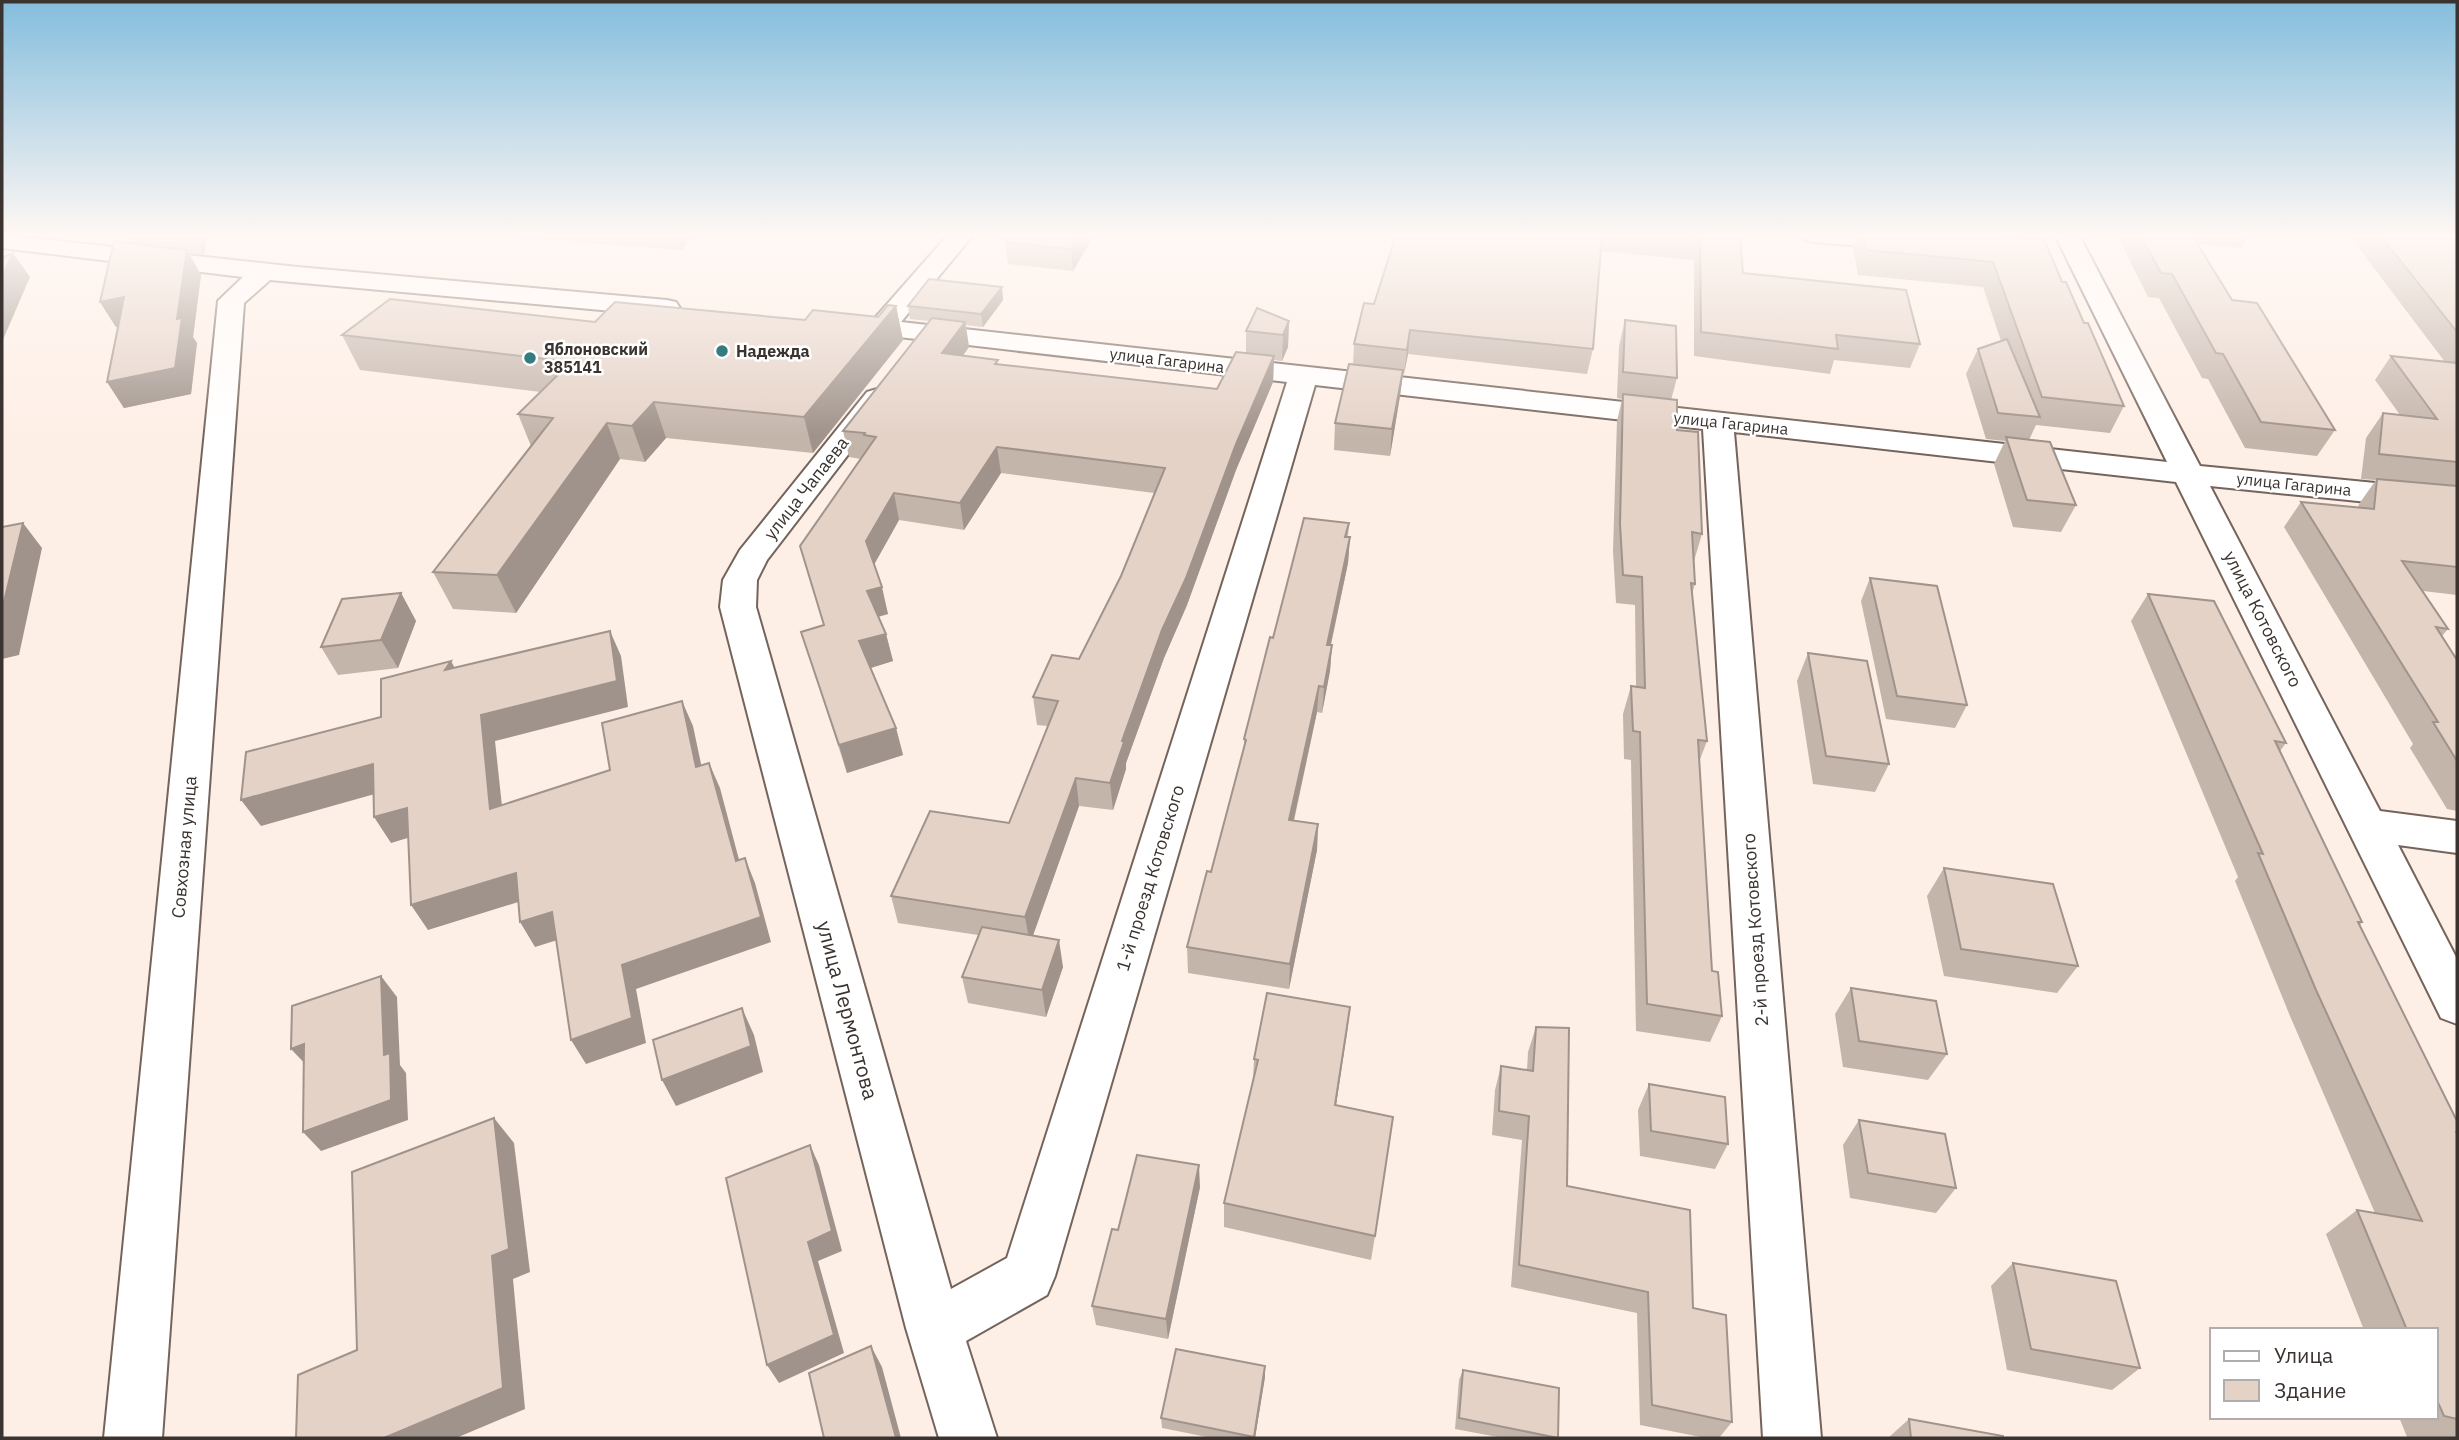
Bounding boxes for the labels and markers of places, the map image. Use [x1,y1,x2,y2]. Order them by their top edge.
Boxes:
place label: Яблоновский 385141 [544,339,648,377]
place label: Надежда [736,341,810,361]
marker: Надежда [714,343,730,359]
marker: Яблоновский 385141 [522,350,538,366]

